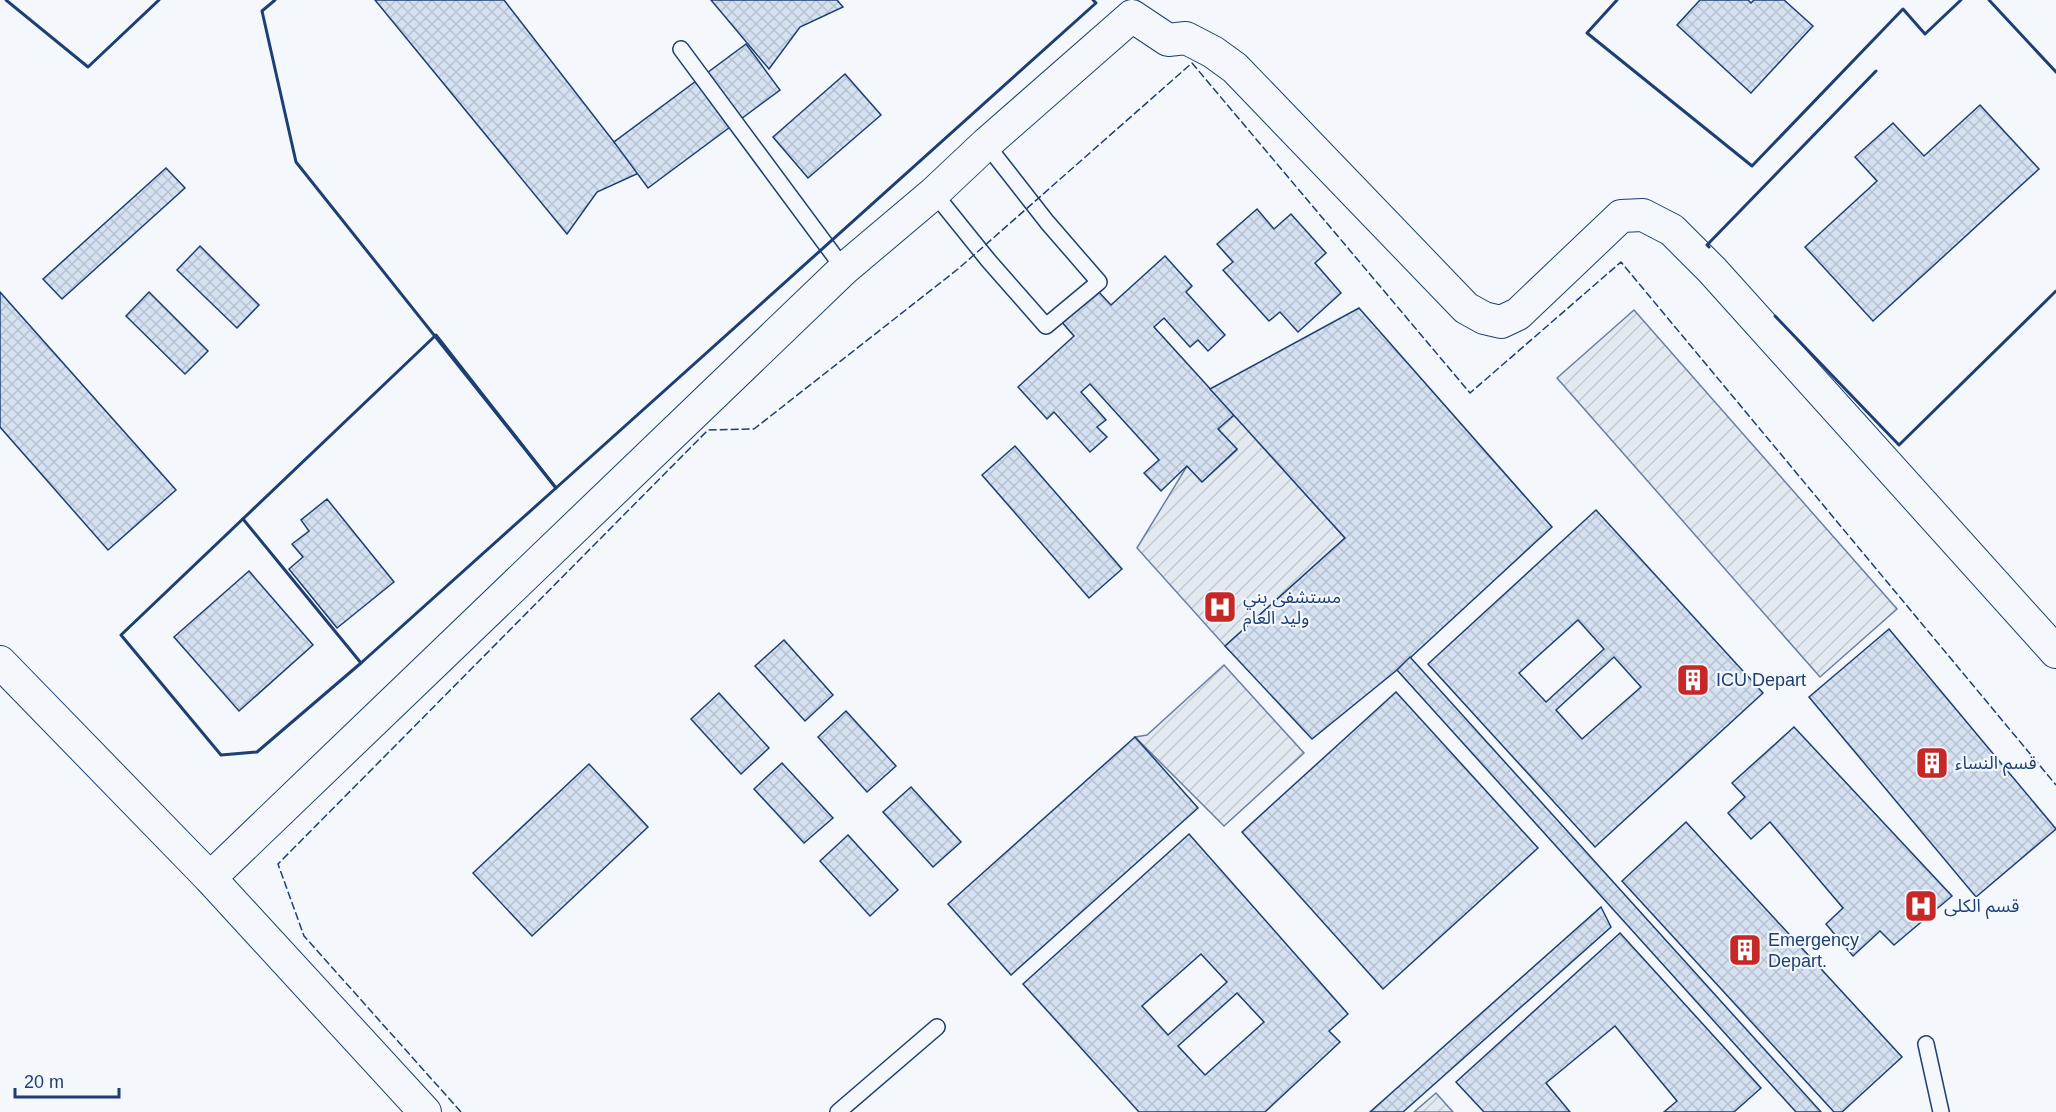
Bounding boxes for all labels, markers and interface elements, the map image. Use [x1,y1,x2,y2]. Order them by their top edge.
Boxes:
place label: مستشفى بني وليد العام [1243,587,1341,632]
hospital icon: مستشفى بني وليد العام [1202,589,1238,625]
building icon: ICU Depart [1675,662,1711,698]
place label: ICU Depart [1716,670,1806,690]
building icon: قسم النساء [1914,745,1950,781]
place label: قسم النساء [1955,753,2037,776]
hospital icon: قسم الكلى [1903,888,1939,924]
place label: قسم الكلى [1944,896,2019,919]
place label: Emergency Depart. [1768,930,1859,971]
building icon: Emergency Depart. [1727,932,1763,968]
scale bar [15,1061,118,1099]
text: 20 m [24,1072,64,1092]

